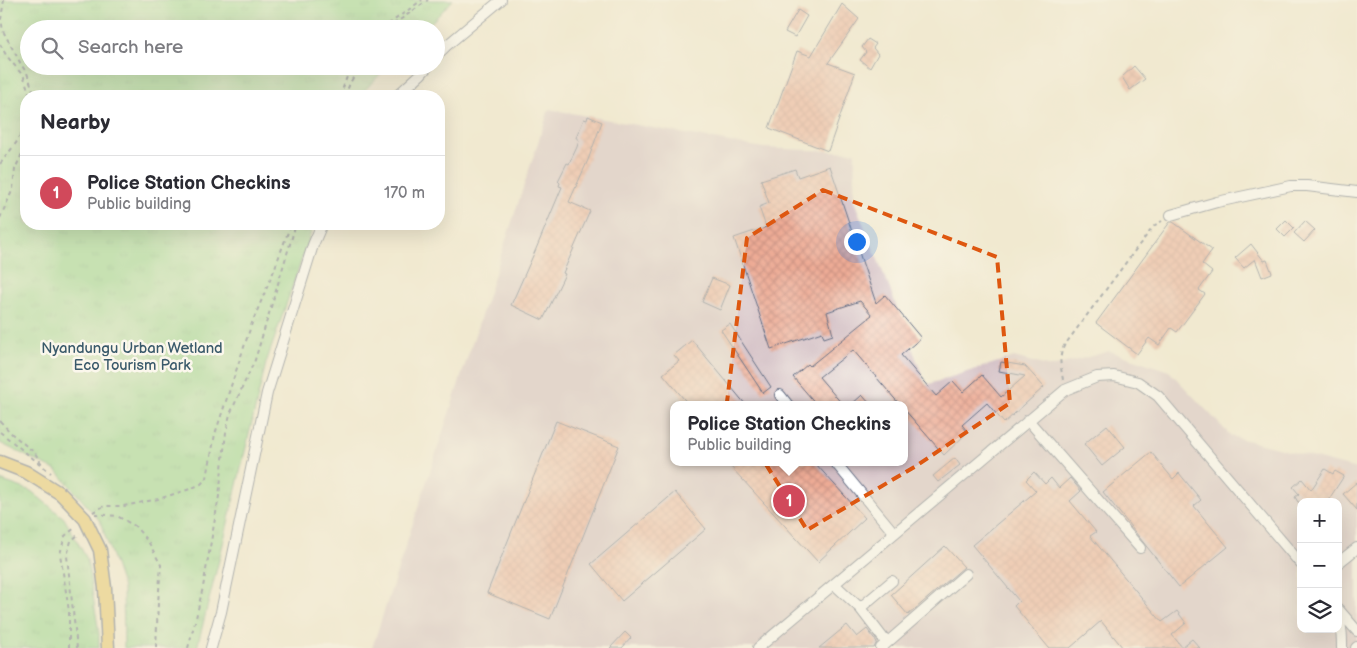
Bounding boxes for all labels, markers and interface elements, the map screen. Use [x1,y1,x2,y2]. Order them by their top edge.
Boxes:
search box [20,20,445,75]
icon: search [38,34,66,62]
text: Search here [78,36,183,59]
text: Nearby [40,110,110,135]
text: Police Station Checkins [87,172,291,195]
text: 1 [53,184,59,203]
text: 170 m [384,184,425,203]
text: Public building [87,195,191,214]
your location [844,229,870,255]
park label: Nyandungu Urban Wetland Eco Tourism Park [41,339,223,375]
popup [670,401,908,466]
text: Police Station Checkins [687,413,891,436]
text: Public building [687,436,791,455]
pin: 1 [773,482,805,520]
map controls [1297,498,1342,633]
button: + [1297,498,1342,543]
button: − [1297,543,1342,588]
button: layers [1297,588,1342,633]

